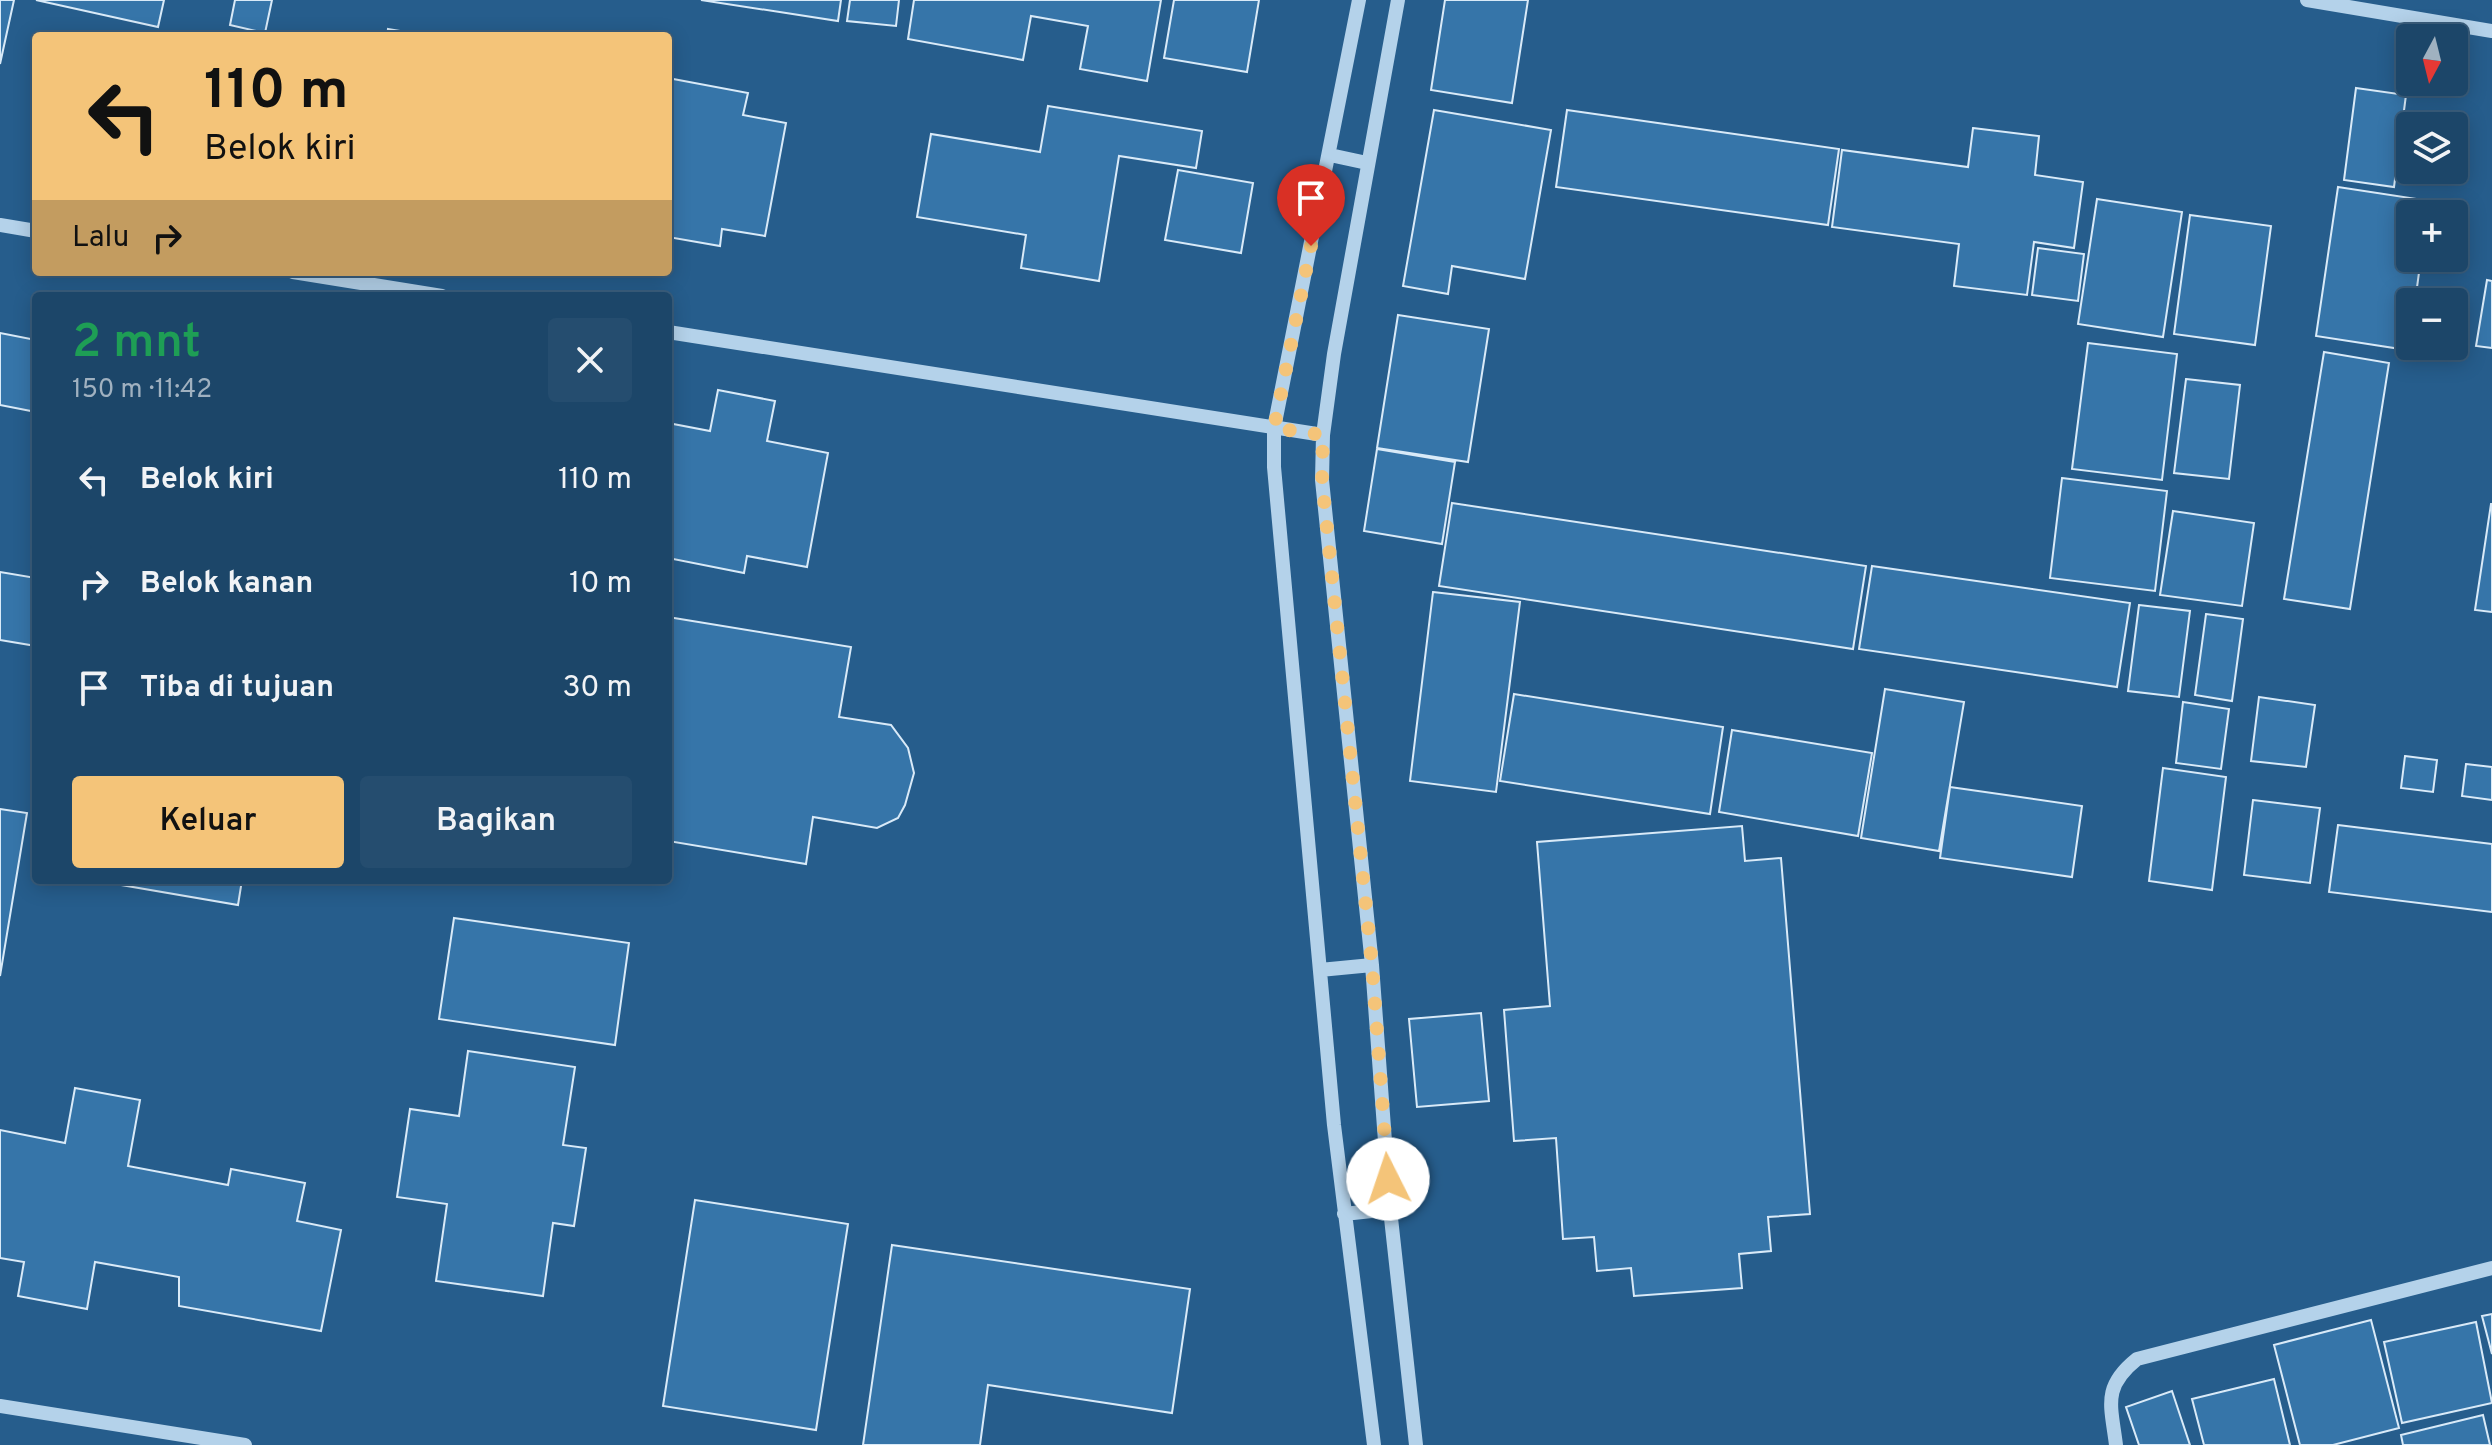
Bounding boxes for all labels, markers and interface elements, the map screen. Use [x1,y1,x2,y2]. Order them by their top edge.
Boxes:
north arrow [2396,24,2468,96]
map controls [2396,24,2468,360]
text: 110 m [204,58,349,128]
icon: left [72,64,176,168]
button: layers [2396,112,2468,184]
text: Belok kiri [204,127,356,173]
pin [1277,164,1345,246]
icon: arrive [1289,176,1333,220]
button: + [2396,200,2468,272]
icon: right [145,216,189,260]
text: Lalu [72,220,129,257]
button: − [2396,288,2468,360]
text: 2 mnt [72,314,201,374]
button: close [548,318,632,402]
text: 150 m · 11:42 [72,374,212,407]
icon: left [72,458,116,502]
text: Belok kiri [140,462,274,499]
text: 110 m [558,462,632,499]
icon: right [72,562,116,606]
text: Belok kanan [140,566,313,603]
text: 10 m [569,566,632,603]
icon: arrive [72,666,116,710]
text: Tiba di tujuan [140,670,334,707]
text: 30 m [563,670,632,707]
button: Keluar [72,776,344,868]
button: Bagikan [360,776,632,868]
position arrow [1346,1137,1430,1221]

